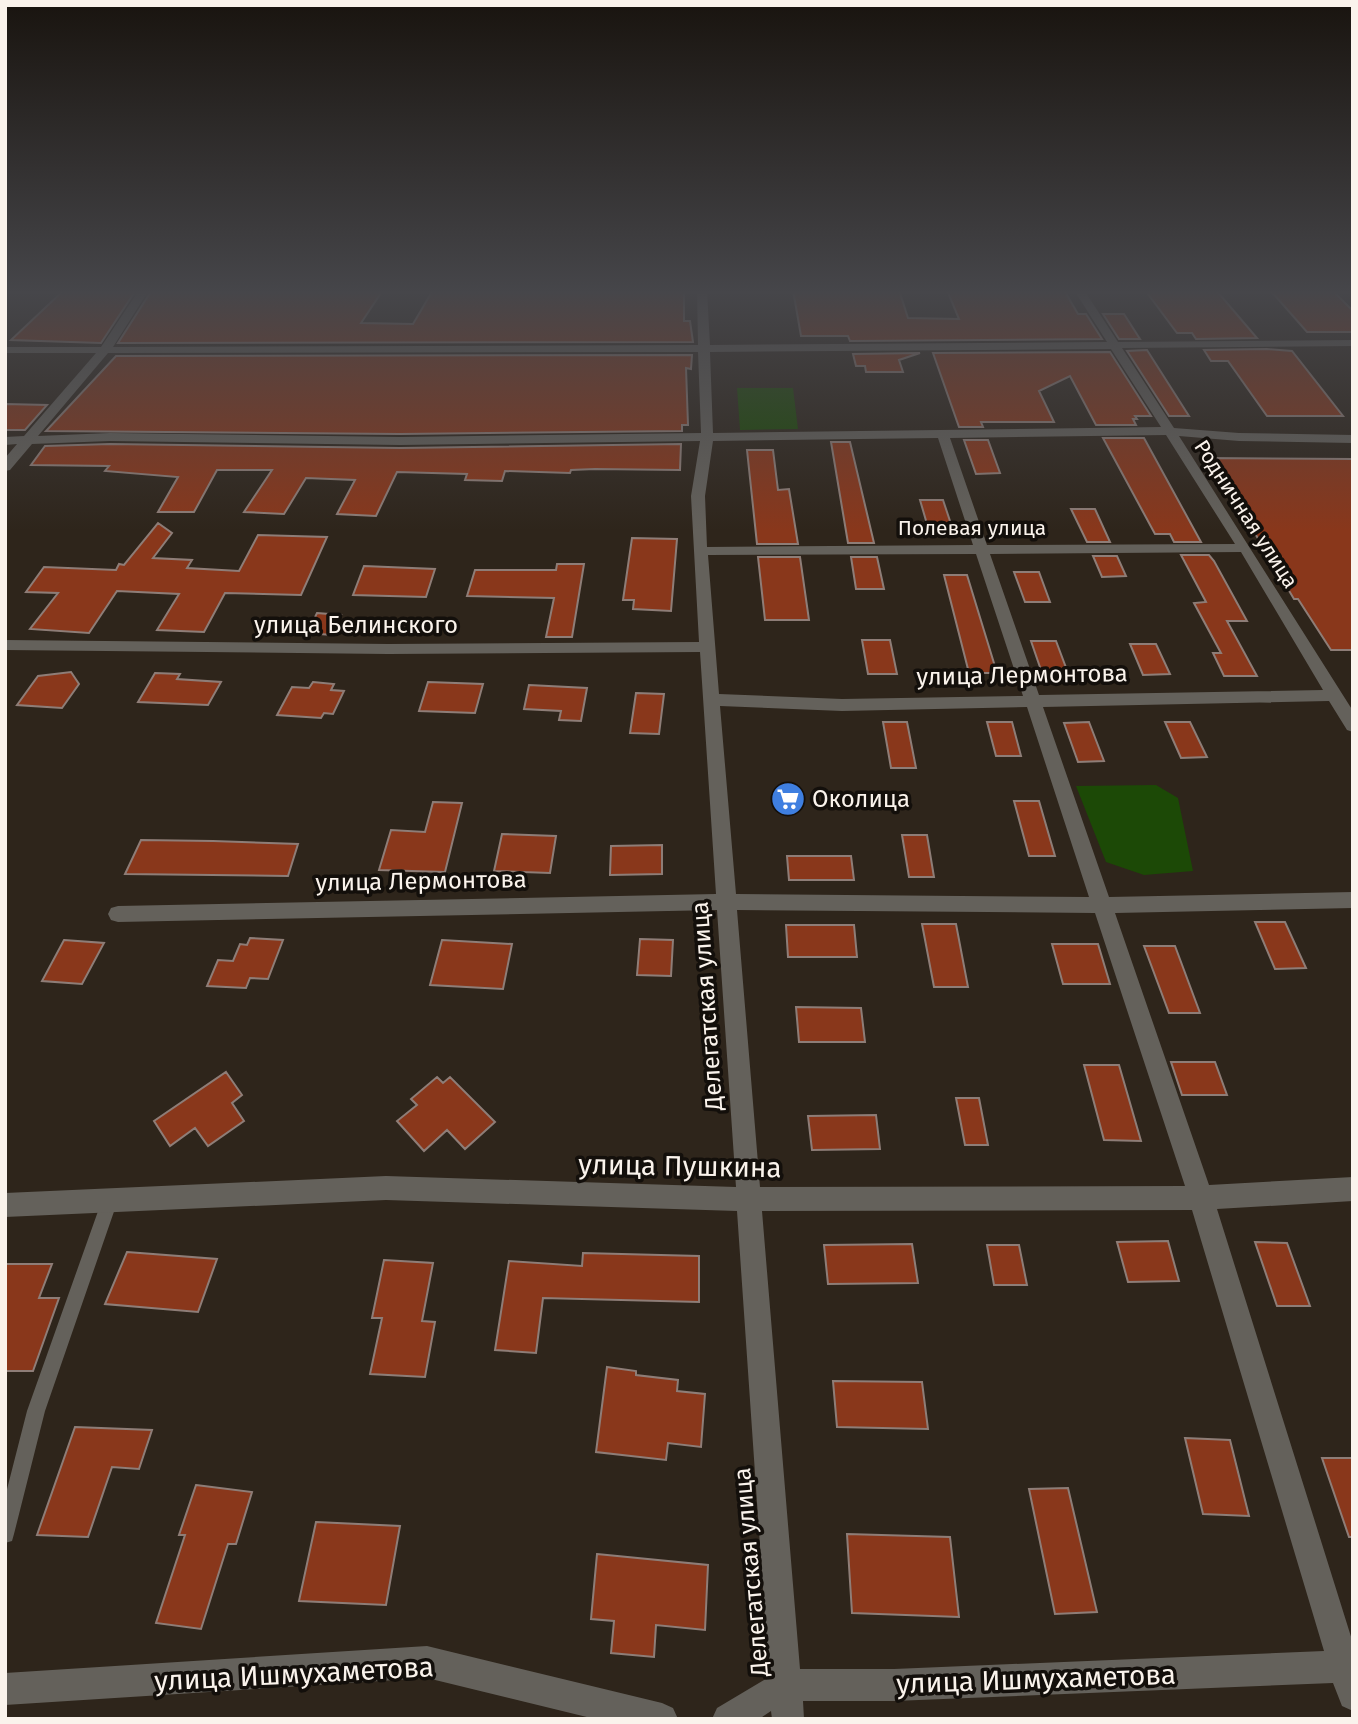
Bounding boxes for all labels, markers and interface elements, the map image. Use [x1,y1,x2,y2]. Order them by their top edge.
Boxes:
street label: Родничная улица [1188,435,1304,593]
street label: Полевая улица [898,515,1046,541]
street label: улица Белинского [254,611,458,639]
street label: улица Лермонтова [916,659,1128,691]
supermarket icon: Околица [769,780,807,818]
place label: Околица [812,785,910,813]
street label: улица Лермонтова [315,865,527,897]
street label: Делегатская улица [686,900,728,1113]
street label: улица Пушкина [578,1148,782,1184]
street label: Делегатская улица [728,1466,774,1679]
street label: улица Ишмухаметова [153,1650,435,1698]
street label: улица Ишмухаметова [895,1658,1177,1700]

